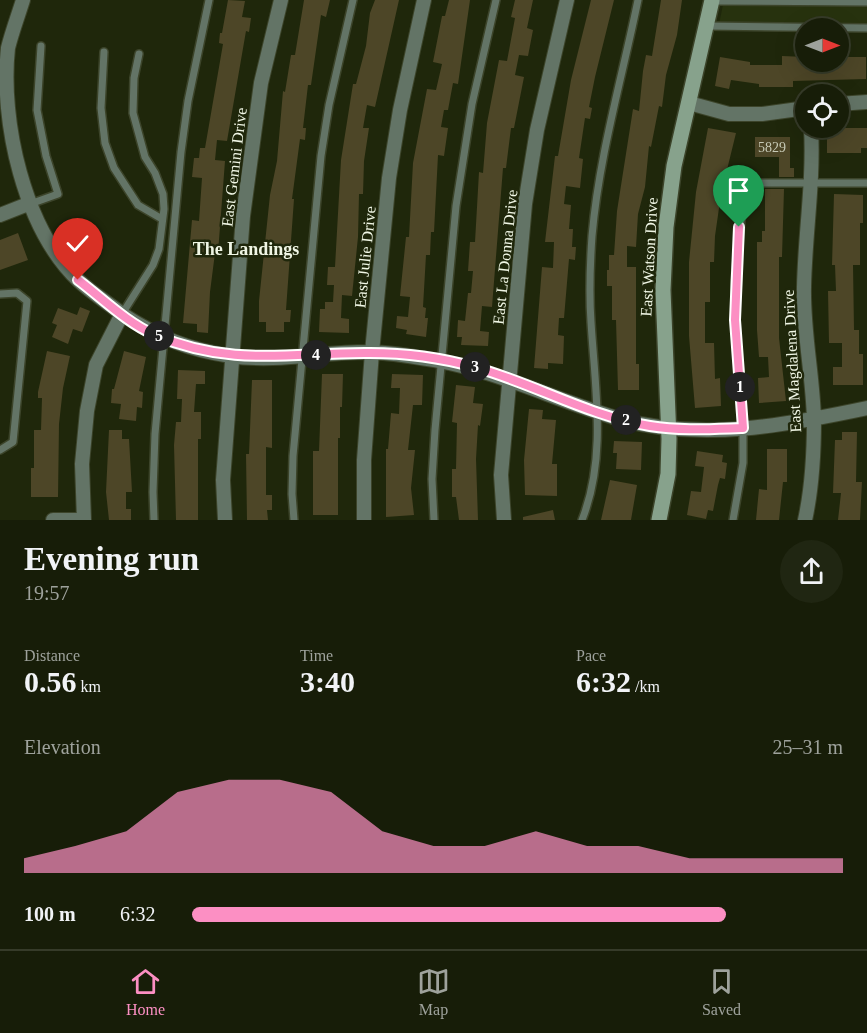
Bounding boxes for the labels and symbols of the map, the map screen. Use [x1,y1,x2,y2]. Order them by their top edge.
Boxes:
north arrow [795,18,849,72]
street label: East Gemini Drive [218,106,250,228]
house number: 5829 [758,140,786,155]
pin [713,165,764,227]
street label: East La Donna Drive [489,189,521,325]
street label: East Watson Drive [637,197,661,317]
street label: East Julie Drive [351,205,379,309]
pin [52,218,103,280]
district label: The Landings [193,239,299,259]
street label: East Magdalena Drive [780,289,805,433]
pin: 5 [144,321,174,351]
pin: 4 [301,340,331,370]
pin: 3 [460,352,490,382]
pin: 1 [725,372,755,402]
pin: 2 [611,405,641,435]

